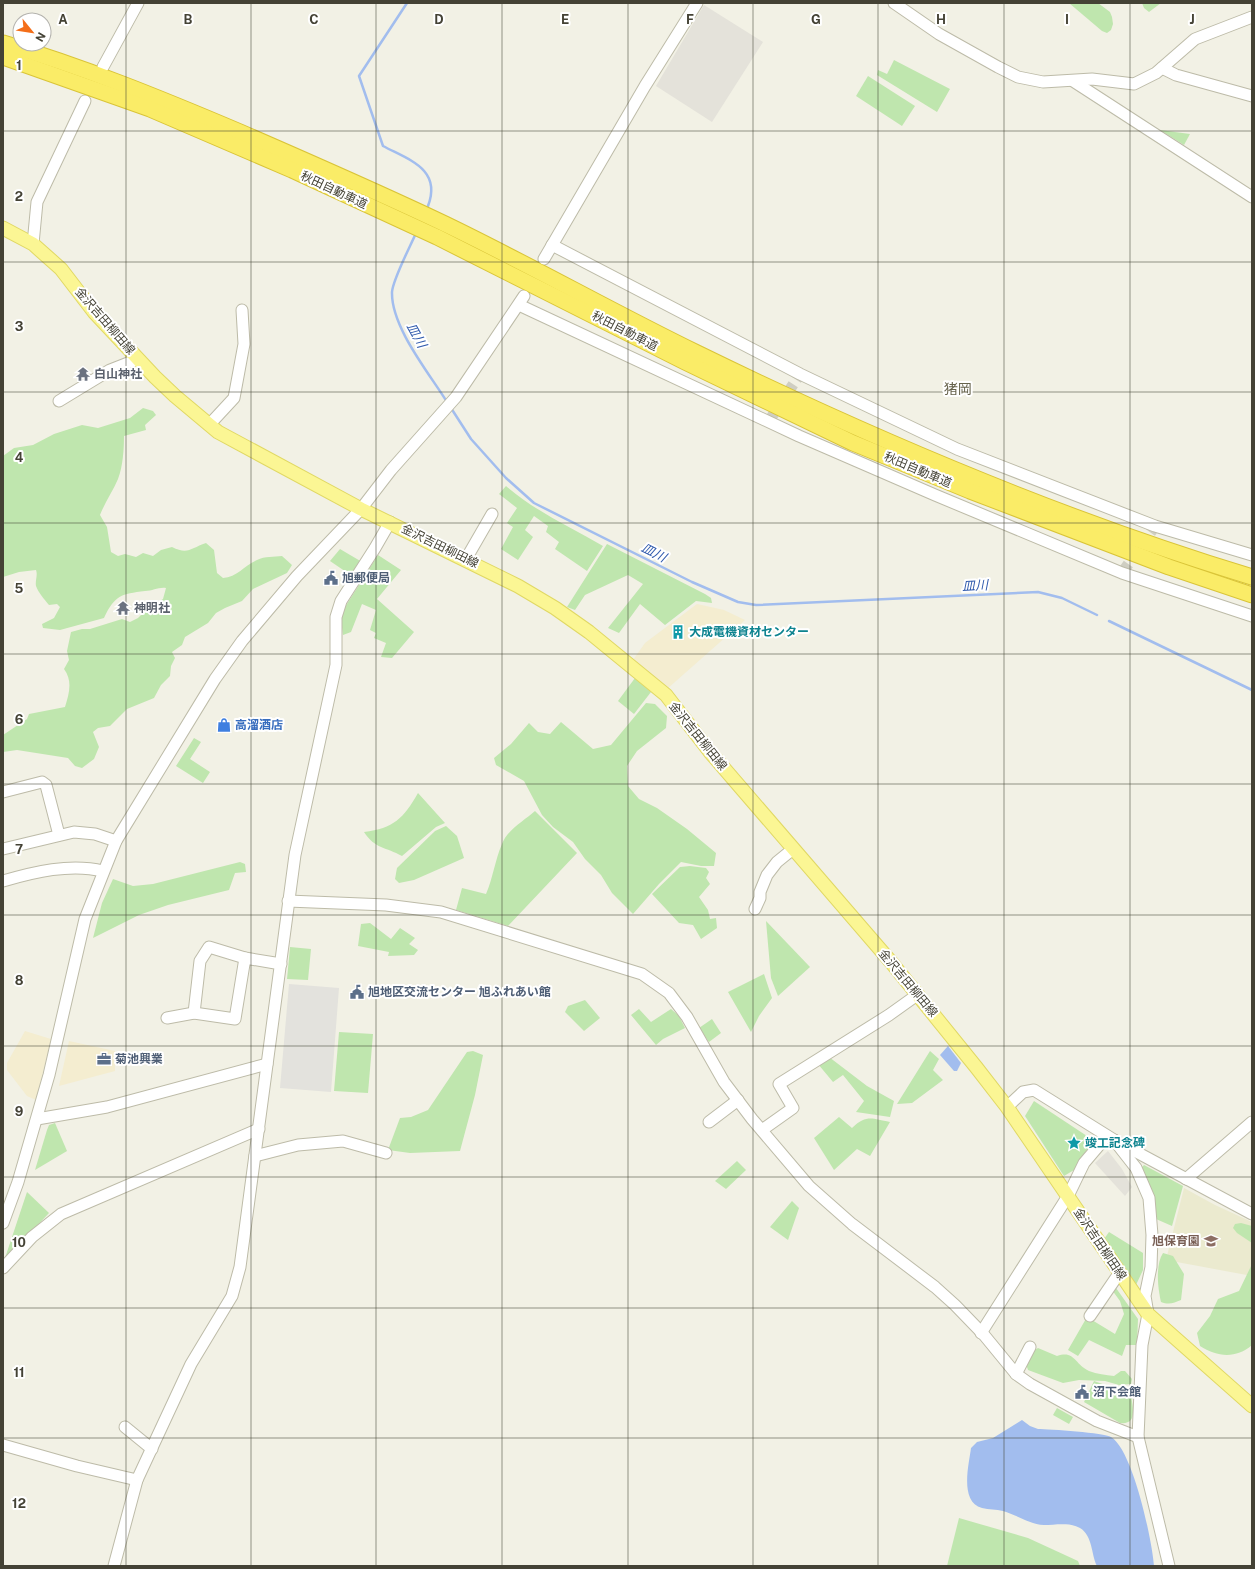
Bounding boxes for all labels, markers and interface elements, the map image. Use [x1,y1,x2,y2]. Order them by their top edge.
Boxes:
north arrow [12,12,52,52]
text: A [58,12,68,27]
text: B [184,12,193,27]
text: C [309,12,319,27]
text: D [434,12,444,27]
text: E [561,12,569,27]
text: F [686,12,694,27]
text: G [811,12,821,27]
text: H [936,12,946,27]
text: I [1065,12,1069,27]
text: J [1189,12,1195,27]
text: N [33,30,48,44]
text: 1 [16,58,22,73]
street label: 秋田自動車道 [298,168,370,212]
text: 2 [15,189,23,204]
street label: 金沢吉田柳田線 [72,285,138,357]
street label: 秋田自動車道 [590,308,660,354]
text: 3 [15,319,24,334]
water label: 皿川 [404,320,430,352]
temple icon: 白山神社 [75,366,91,382]
place label: 白山神社 [94,367,142,381]
district label: 猪岡 [944,381,972,397]
street label: 秋田自動車道 [882,449,954,491]
text: 4 [15,450,24,465]
street label: 金沢吉田柳田線 [399,521,481,571]
water label: 皿川 [639,540,671,566]
public building icon: 旭郵便局 [323,570,339,586]
place label: 旭郵便局 [342,571,390,585]
water label: 皿川 [962,577,990,594]
text: 5 [15,581,24,596]
temple icon: 神明社 [115,600,131,616]
place label: 神明社 [134,601,170,615]
building icon: 大成電機資材センター [670,624,686,640]
place label: 大成電機資材センター [689,625,809,639]
street label: 金沢吉田柳田線 [666,699,730,773]
text: 6 [15,712,24,727]
shop icon: 高溜酒店 [216,717,232,733]
place label: 高溜酒店 [235,718,283,732]
text: 7 [15,842,23,857]
street label: 金沢吉田柳田線 [876,946,940,1020]
text: 8 [15,973,24,988]
public building icon: 旭地区交流センター 旭ふれあい館 [349,984,365,1000]
place label: 旭地区交流センター 旭ふれあい館 [368,985,551,999]
office icon: 菊池興業 [96,1051,112,1067]
place label: 菊池興業 [115,1052,163,1066]
text: 9 [15,1104,23,1119]
place icon: 竣工記念碑 [1066,1135,1082,1151]
place label: 竣工記念碑 [1085,1136,1145,1150]
street label: 金沢吉田柳田線 [1071,1205,1129,1283]
school or university icon: 旭保育園 [1203,1233,1219,1249]
place label: 旭保育園 [1152,1234,1200,1248]
text: 10 [12,1235,26,1250]
text: 11 [13,1365,25,1380]
public building icon: 沼下会館 [1074,1384,1090,1400]
place label: 沼下会館 [1093,1385,1141,1399]
text: 12 [12,1496,26,1511]

